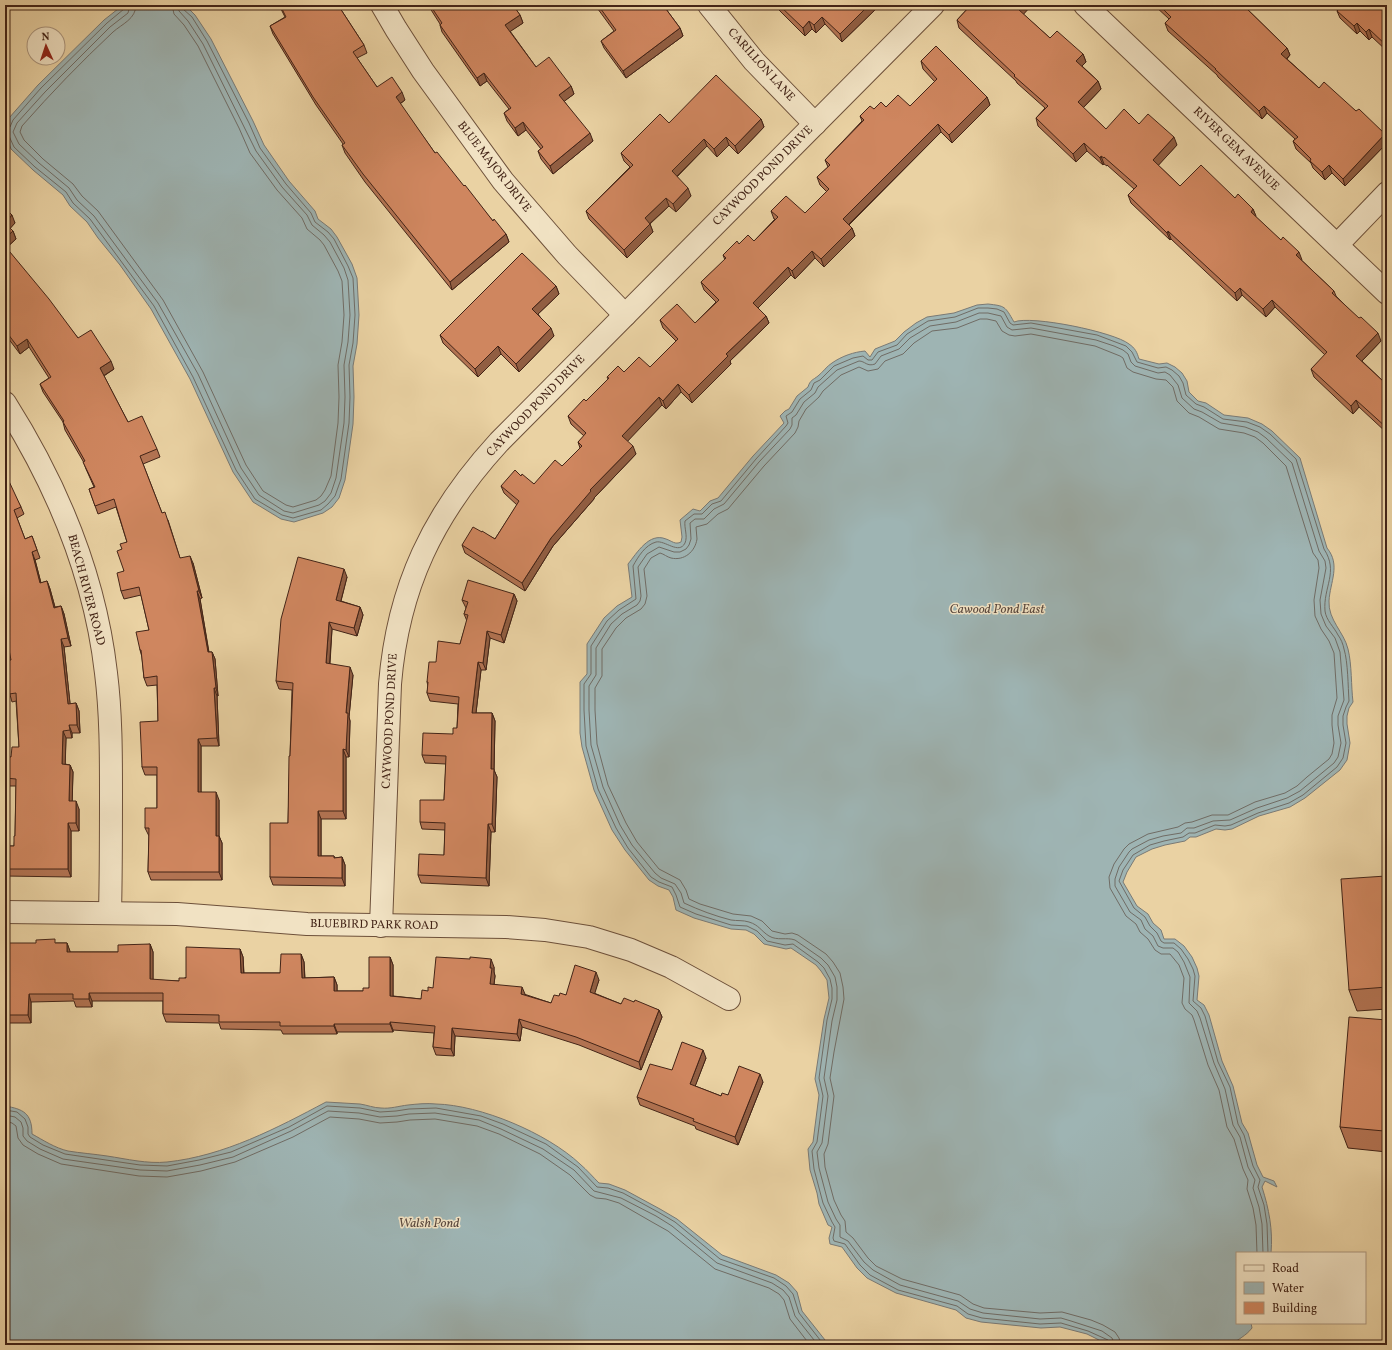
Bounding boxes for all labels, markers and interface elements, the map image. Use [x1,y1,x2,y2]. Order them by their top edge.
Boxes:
street label: CARILLON LANE [724,25,798,105]
north arrow [26,26,66,66]
text: N [41,30,50,45]
street label: RIVER GEM AVENUE [1189,104,1283,194]
street label: BLUE MAJOR DRIVE [453,118,535,216]
street label: CAYWOOD POND DRIVE [709,122,817,230]
street label: CAYWOOD POND DRIVE [483,352,589,460]
street label: BEACH RIVER ROAD [63,533,109,648]
water label: Cawood Pond East [949,601,1045,619]
street label: CAYWOOD POND DRIVE [378,653,402,789]
street label: BLUEBIRD PARK ROAD [310,916,438,934]
water label: Walsh Pond [399,1215,459,1233]
legend [1236,1252,1366,1324]
text: Road [1272,1261,1299,1277]
text: Water [1272,1281,1304,1297]
text: Building [1272,1301,1317,1317]

